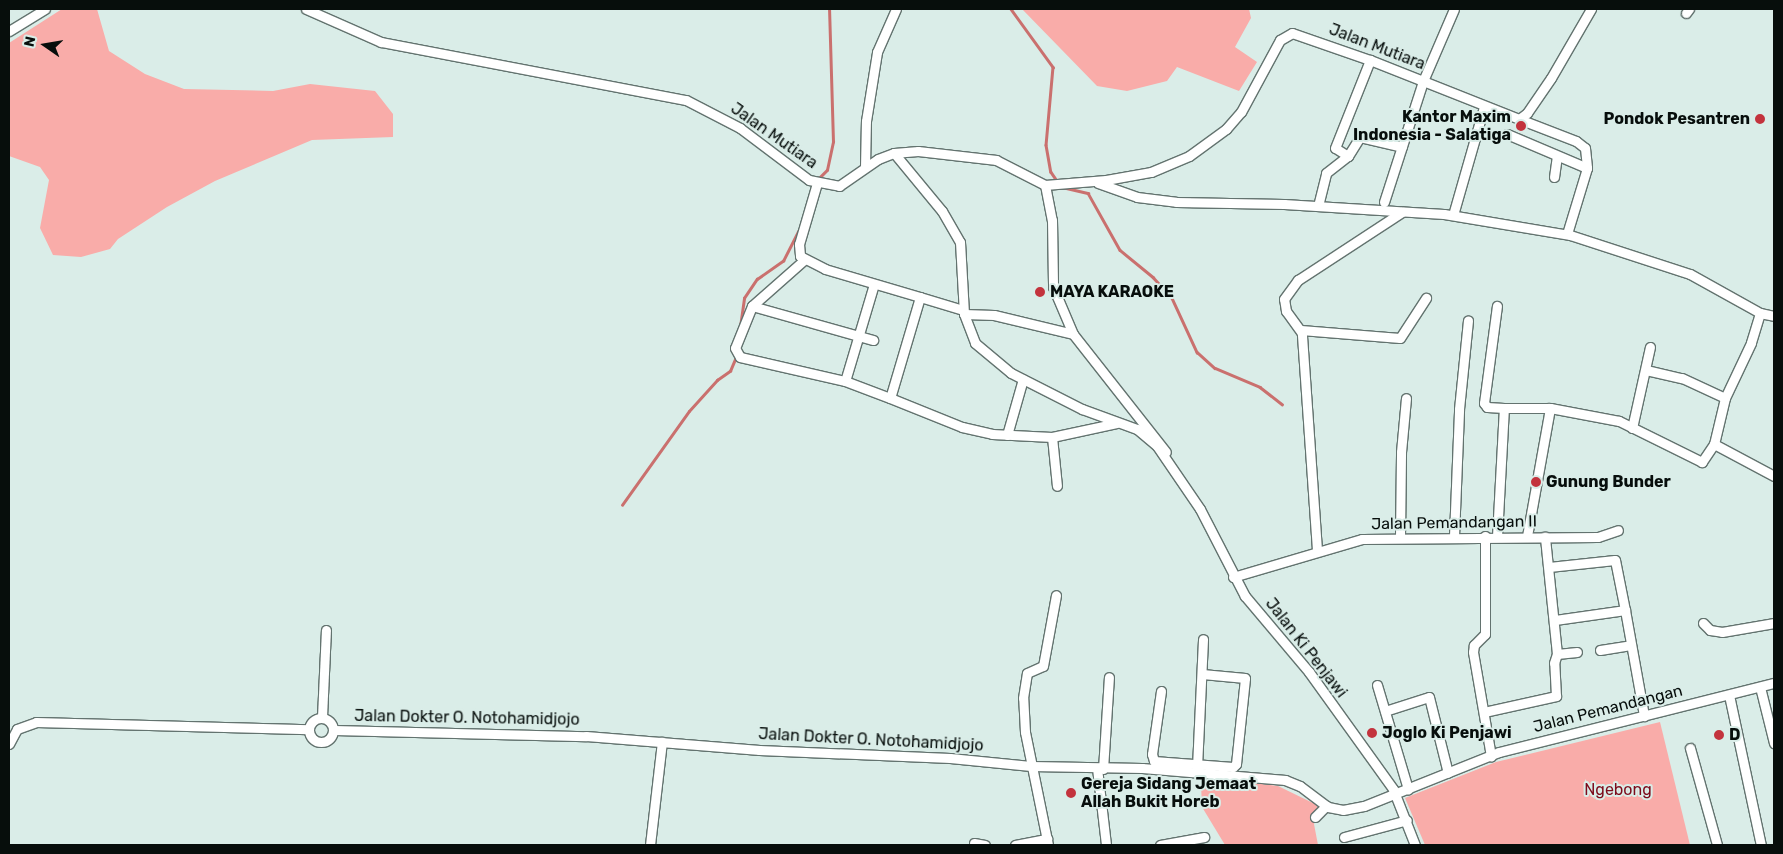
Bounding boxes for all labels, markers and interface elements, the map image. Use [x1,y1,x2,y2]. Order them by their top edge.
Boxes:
north arrow [20,20,70,70]
street label: Jalan Mutiara [1326,20,1428,74]
text: N [20,35,39,48]
street label: Jalan Mutiara [727,99,821,173]
place label: Kantor Maxim Indonesia - Salatiga [1353,107,1511,145]
place label: Pondok Pesantren [1603,109,1750,129]
marker: Pondok Pesantren [1754,113,1766,125]
marker: Kantor Maxim Indonesia - Salatiga [1515,120,1527,132]
place label: MAYA KARAOKE [1050,282,1174,302]
marker: MAYA KARAOKE [1034,286,1046,298]
place label: Gunung Bunder [1546,472,1671,492]
marker: Gunung Bunder [1530,476,1542,488]
street label: Jalan Pemandangan II [1371,512,1537,534]
street label: Jalan Ki Penjawi [1261,594,1351,702]
street label: Jalan Pemandangan [1531,681,1685,737]
street label: Jalan Dokter O. Notohamidjojo [354,706,580,730]
place label: Joglo Ki Penjawi [1382,723,1512,743]
street label: Jalan Dokter O. Notohamidjojo [758,725,984,755]
place label: D [1729,725,1740,745]
marker: Joglo Ki Penjawi [1366,727,1378,739]
marker: D [1713,729,1725,741]
place label: Gereja Sidang Jemaat Allah Bukit Horeb [1081,774,1256,812]
park label: Ngebong [1584,780,1652,800]
marker: Gereja Sidang Jemaat Allah Bukit Horeb [1065,787,1077,799]

